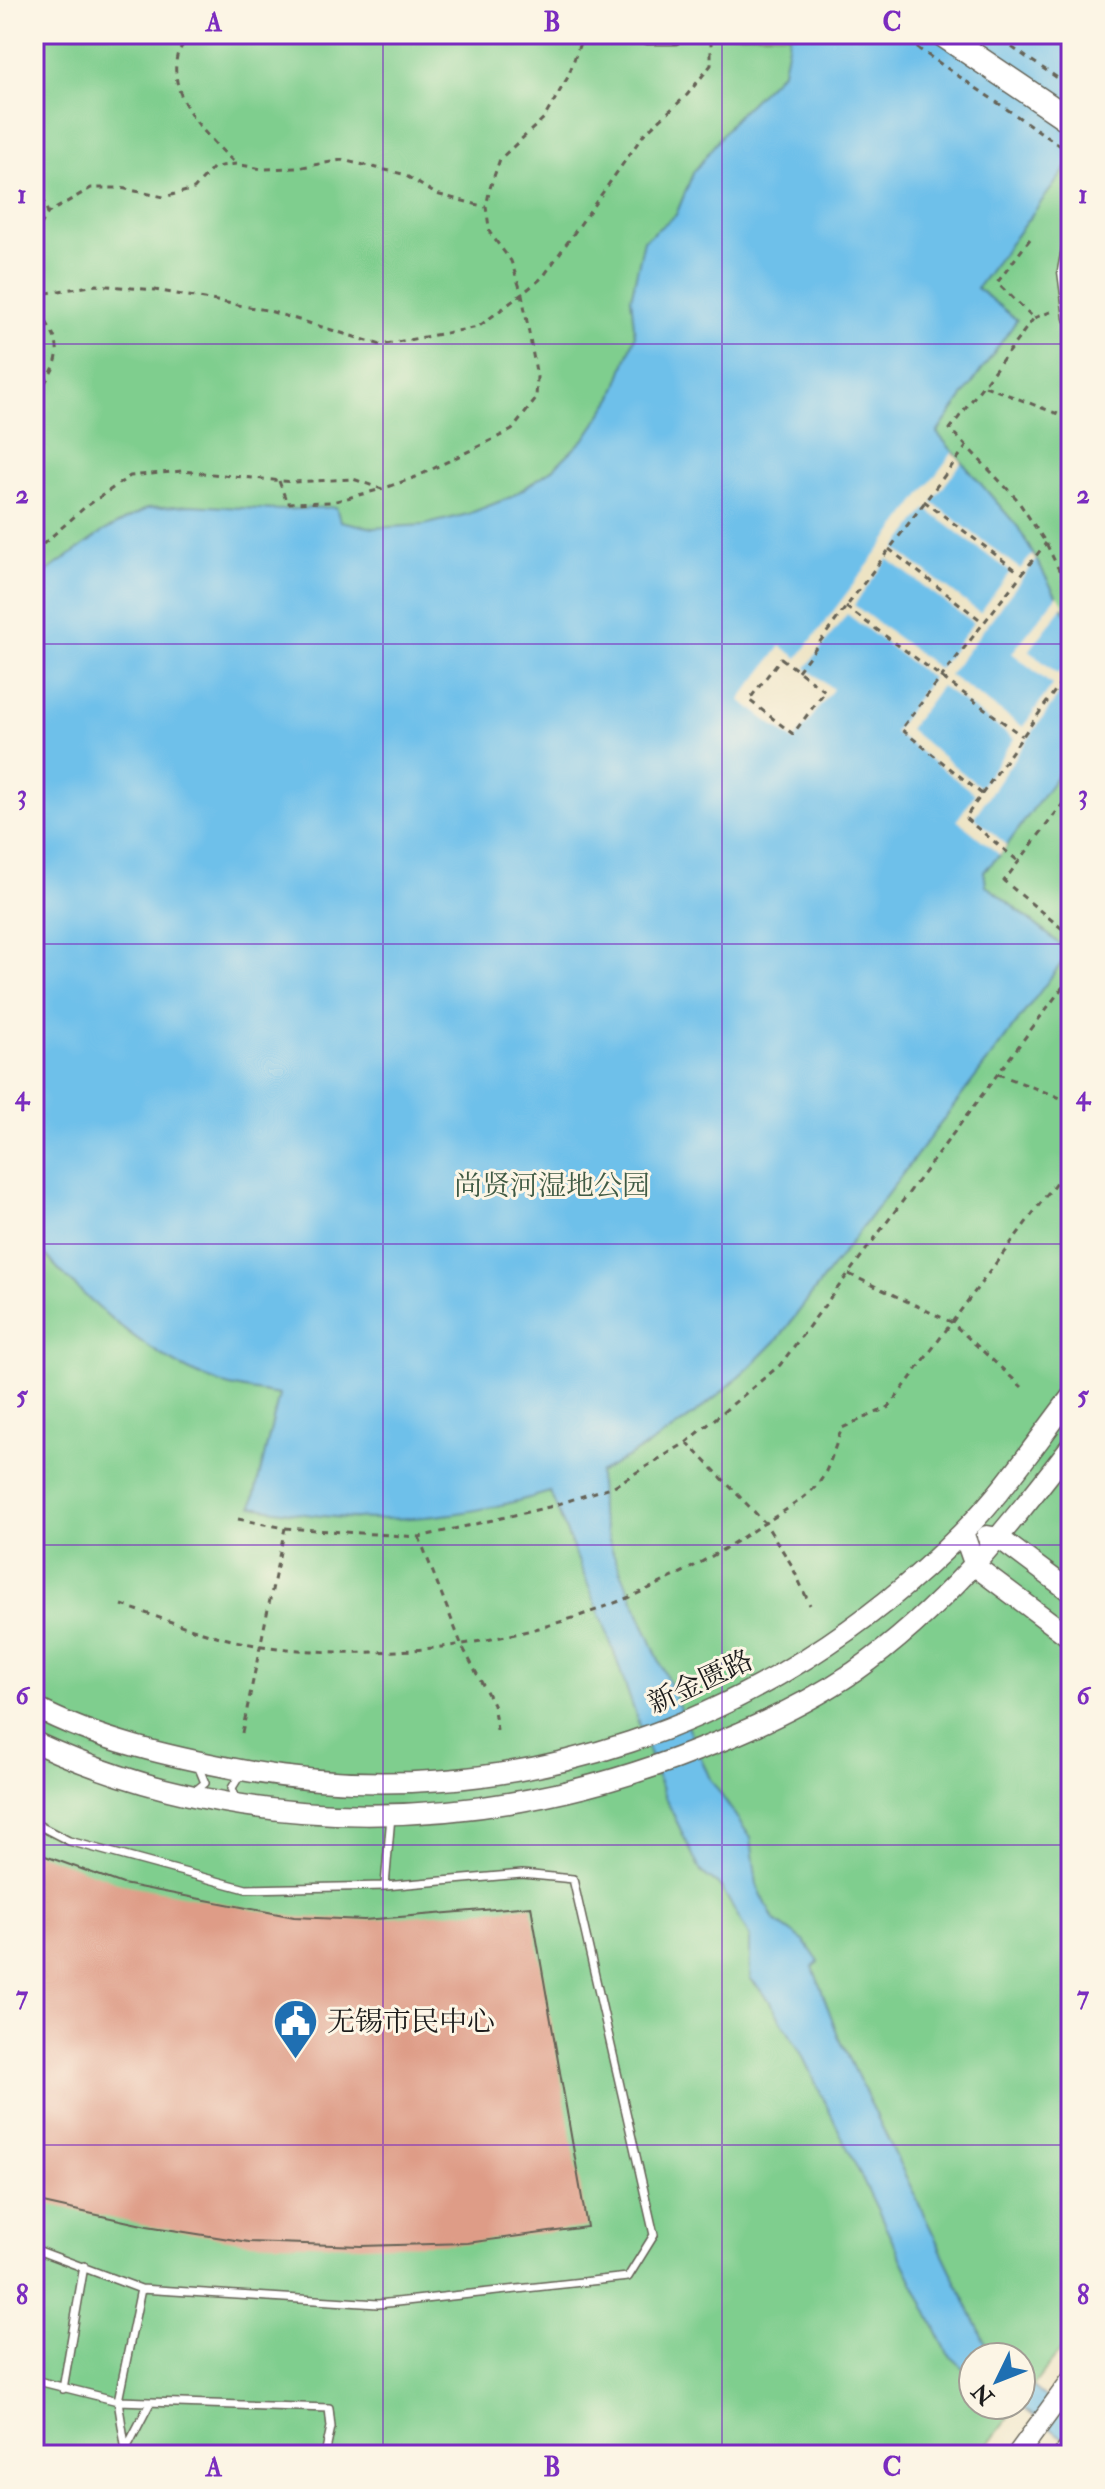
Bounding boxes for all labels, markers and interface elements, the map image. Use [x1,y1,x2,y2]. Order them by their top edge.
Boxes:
text: A [205,7,223,39]
text: B [543,7,561,39]
text: C [882,7,902,39]
text: 1 [17,179,27,211]
text: 1 [1078,179,1088,211]
text: 2 [15,479,29,511]
text: 2 [1076,479,1090,511]
text: 3 [17,779,27,811]
text: 3 [1078,779,1088,811]
text: 4 [14,1080,31,1112]
text: 4 [1075,1080,1092,1112]
park label: 尚贤河湿地公园 [454,1169,650,1204]
text: 5 [16,1380,28,1412]
text: 5 [1077,1380,1089,1412]
street label: 新金匮路 [642,1643,759,1722]
text: 6 [15,1680,30,1712]
text: 6 [1076,1680,1091,1712]
text: 7 [16,1980,28,2012]
text: 7 [1077,1980,1089,2012]
public building icon: 无锡市民中心 [272,1997,320,2060]
place label: 无锡市民中心 [327,2005,495,2040]
text: 8 [16,2280,28,2312]
text: 8 [1077,2280,1089,2312]
north arrow [957,2341,1037,2421]
text: N [966,2377,1001,2411]
text: A [205,2452,223,2484]
text: B [543,2452,561,2484]
text: C [882,2452,902,2484]

